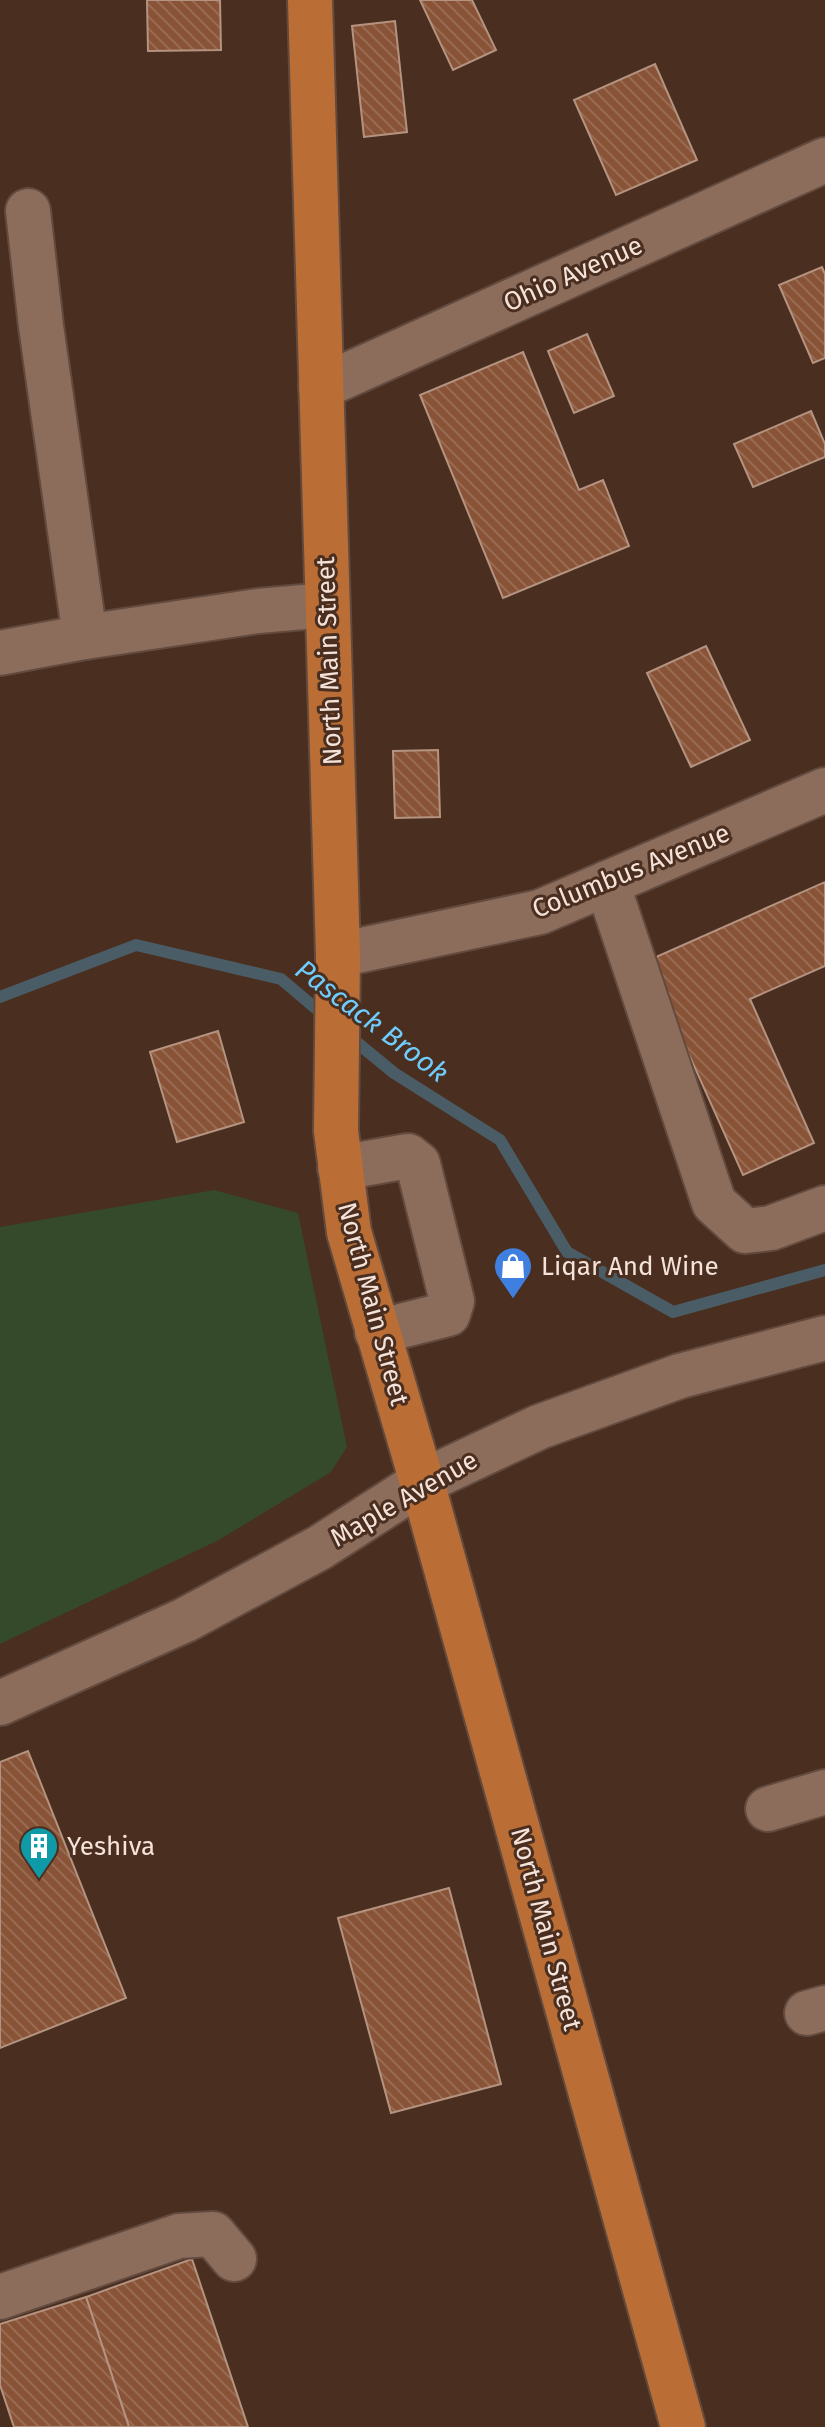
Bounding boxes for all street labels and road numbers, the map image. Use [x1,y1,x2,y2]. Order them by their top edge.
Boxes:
street label: Ohio Avenue [499,230,647,318]
street label: North Main Street [310,555,348,766]
street label: Columbus Avenue [528,817,734,925]
street label: North Main Street [331,1199,415,1409]
street label: Maple Avenue [325,1444,483,1554]
street label: North Main Street [504,1824,588,2034]

